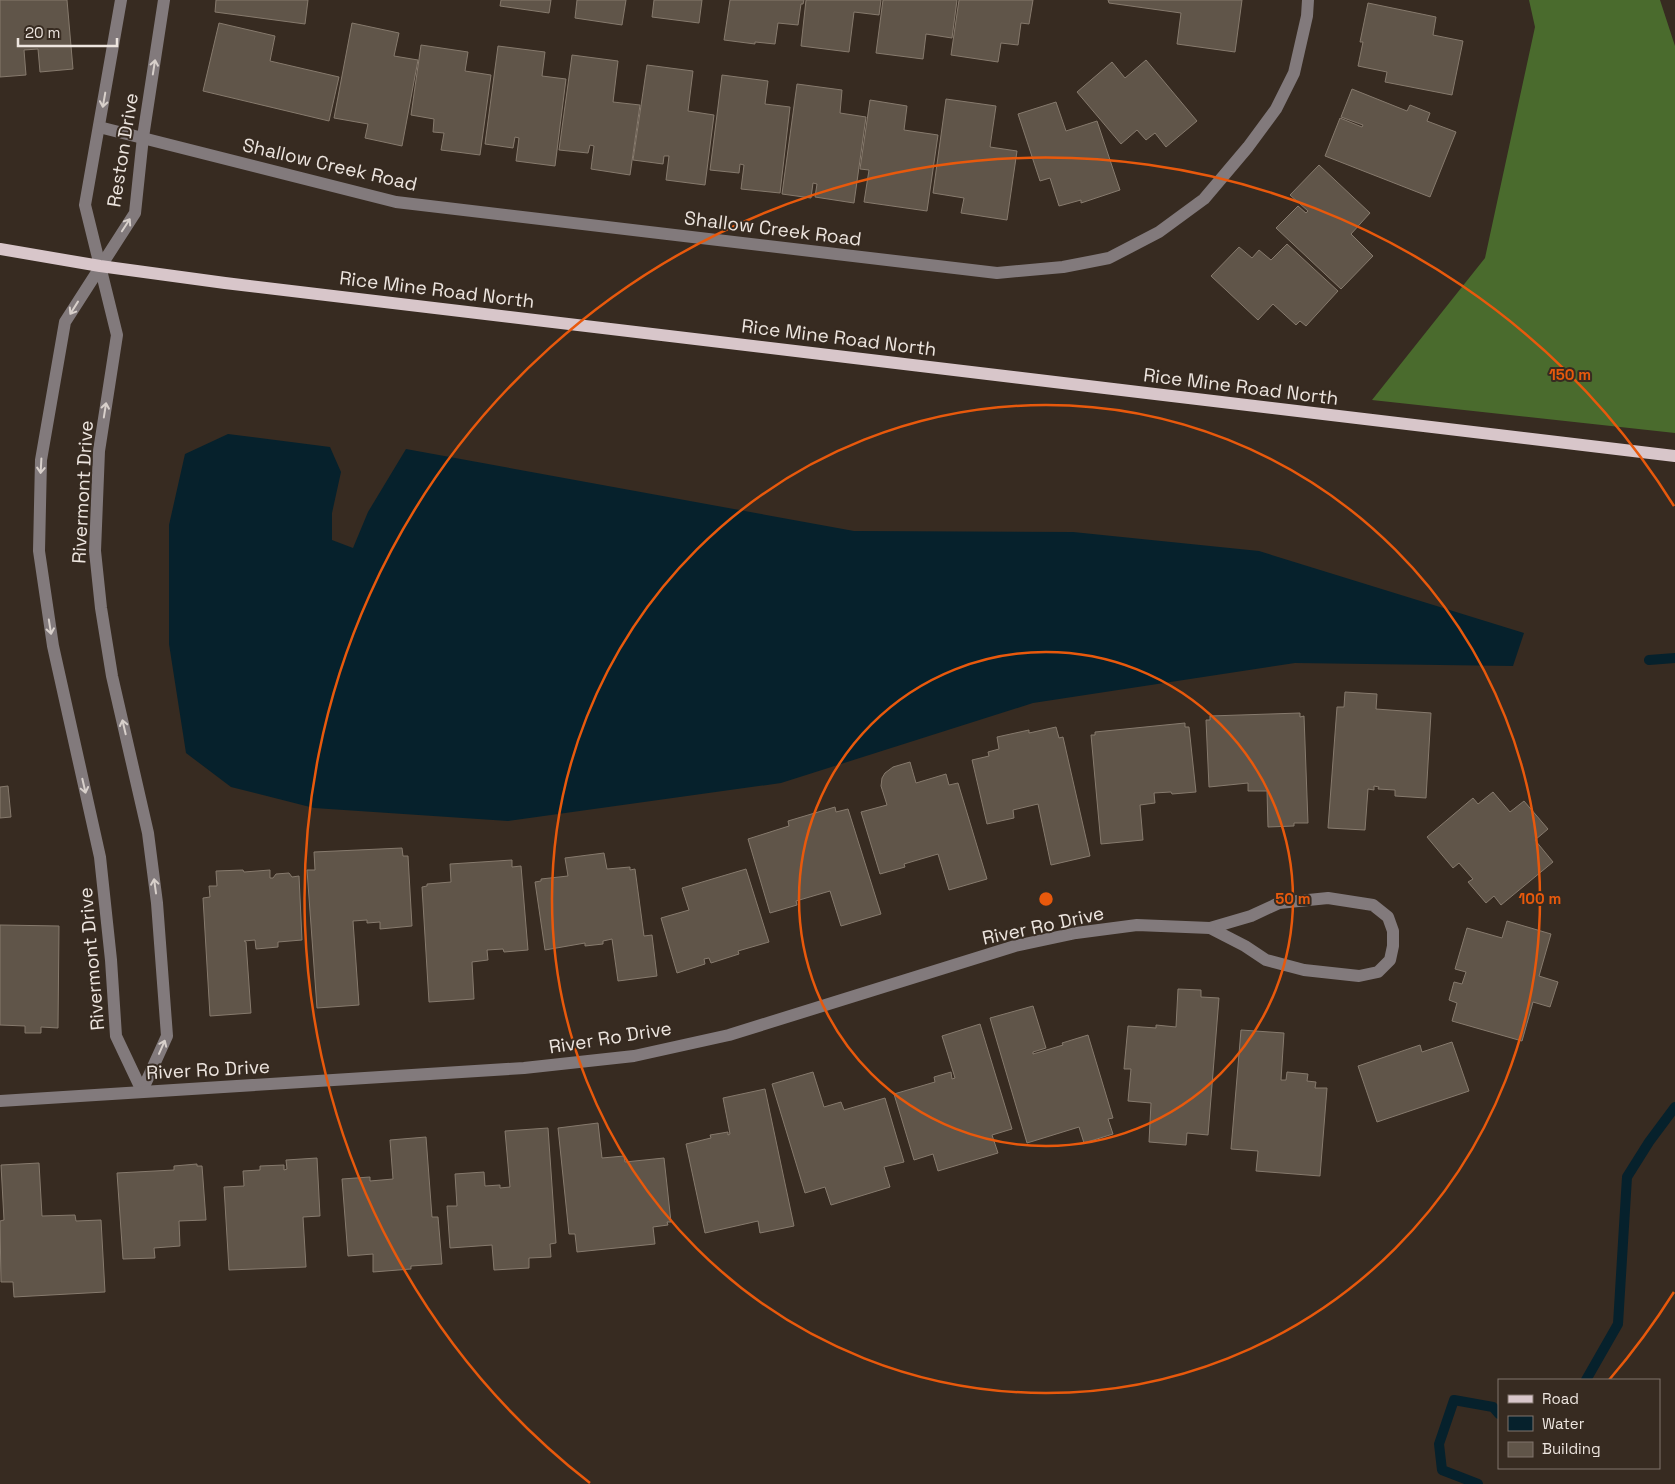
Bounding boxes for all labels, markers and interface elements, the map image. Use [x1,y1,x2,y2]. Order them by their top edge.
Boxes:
scale bar [18,15,116,47]
text: 20 m [25,23,60,42]
one-way arrow [149,59,159,75]
one-way arrow [98,91,108,107]
street label: Reston Drive [101,91,144,209]
street label: Shallow Creek Road [240,132,420,197]
street label: Shallow Creek Road [683,205,863,252]
one-way arrow [121,219,131,233]
street label: Rice Mine Road North [338,265,536,314]
one-way arrow [69,300,79,314]
street label: Rice Mine Road North [740,313,938,362]
street label: Rice Mine Road North [1142,362,1340,411]
text: 150 m [1549,365,1591,384]
one-way arrow [101,402,111,418]
street label: Rivermont Drive [66,420,99,564]
one-way arrow [36,457,45,473]
one-way arrow [46,619,56,635]
one-way arrow [119,719,128,735]
one-way arrow [80,778,89,794]
one-way arrow [150,878,160,894]
street label: Rivermont Drive [73,886,110,1032]
text: 50 m [1275,889,1311,908]
text: 100 m [1519,889,1561,908]
centre of rings [1037,890,1055,908]
street label: River Ro Drive [980,900,1106,951]
street label: River Ro Drive [547,1015,673,1060]
one-way arrow [157,1040,167,1055]
street label: River Ro Drive [145,1054,271,1085]
legend [1498,1379,1660,1469]
text: Road [1542,1389,1579,1408]
text: Water [1542,1414,1585,1433]
text: Building [1542,1439,1601,1458]

